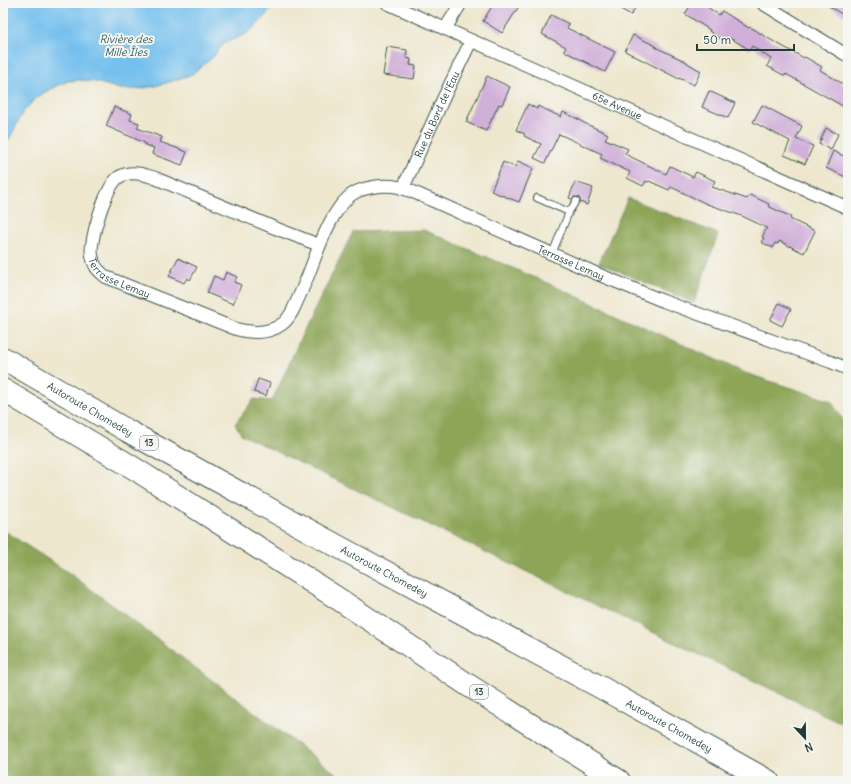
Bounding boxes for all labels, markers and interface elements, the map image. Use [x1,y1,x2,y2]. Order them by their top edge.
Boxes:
scale bar [697,26,794,52]
water label: Rivière des Mille Îles [99,32,154,59]
text: 50 m [703,32,732,47]
street label: Rue du Bord de l'Eau [412,69,463,160]
street label: 65e Avenue [590,89,644,123]
street label: Terrasse Lemay [536,242,606,283]
street label: Terrasse Lemay [86,256,152,301]
street label: Autoroute Chomedey [45,379,135,439]
road number: 13 [140,436,158,450]
street label: Autoroute Chomedey [338,543,430,600]
road number: 13 [470,685,488,699]
street label: Autoroute Chomedey [624,697,714,755]
north arrow [785,718,825,758]
text: N [803,739,815,755]

